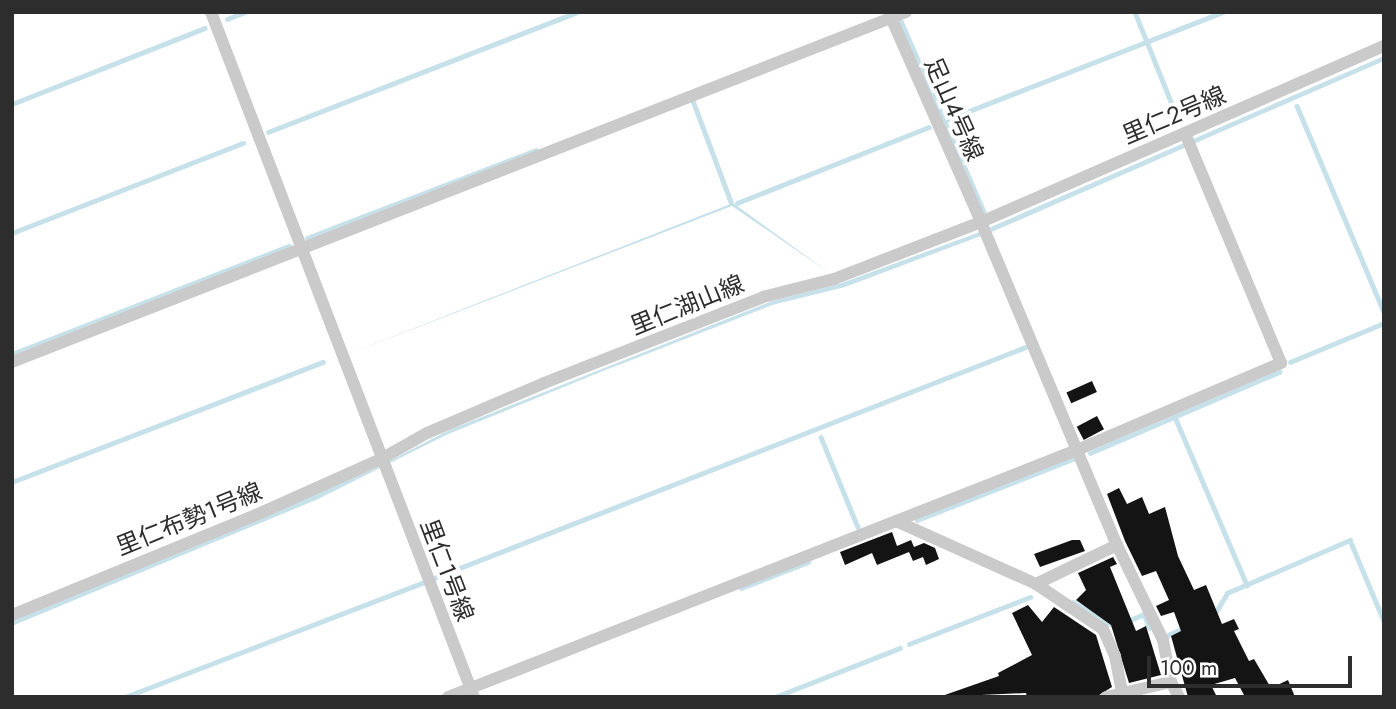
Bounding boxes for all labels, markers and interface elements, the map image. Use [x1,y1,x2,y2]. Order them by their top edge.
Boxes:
street label: 足山4号線 [918,53,990,165]
street label: 里仁2号線 [1118,80,1230,150]
street label: 里仁湖山線 [626,269,748,341]
street label: 里仁布勢1号線 [112,477,266,561]
street label: 里仁1号線 [414,515,480,625]
scale bar [1151,642,1356,686]
text: 100 m [1160,653,1217,683]

